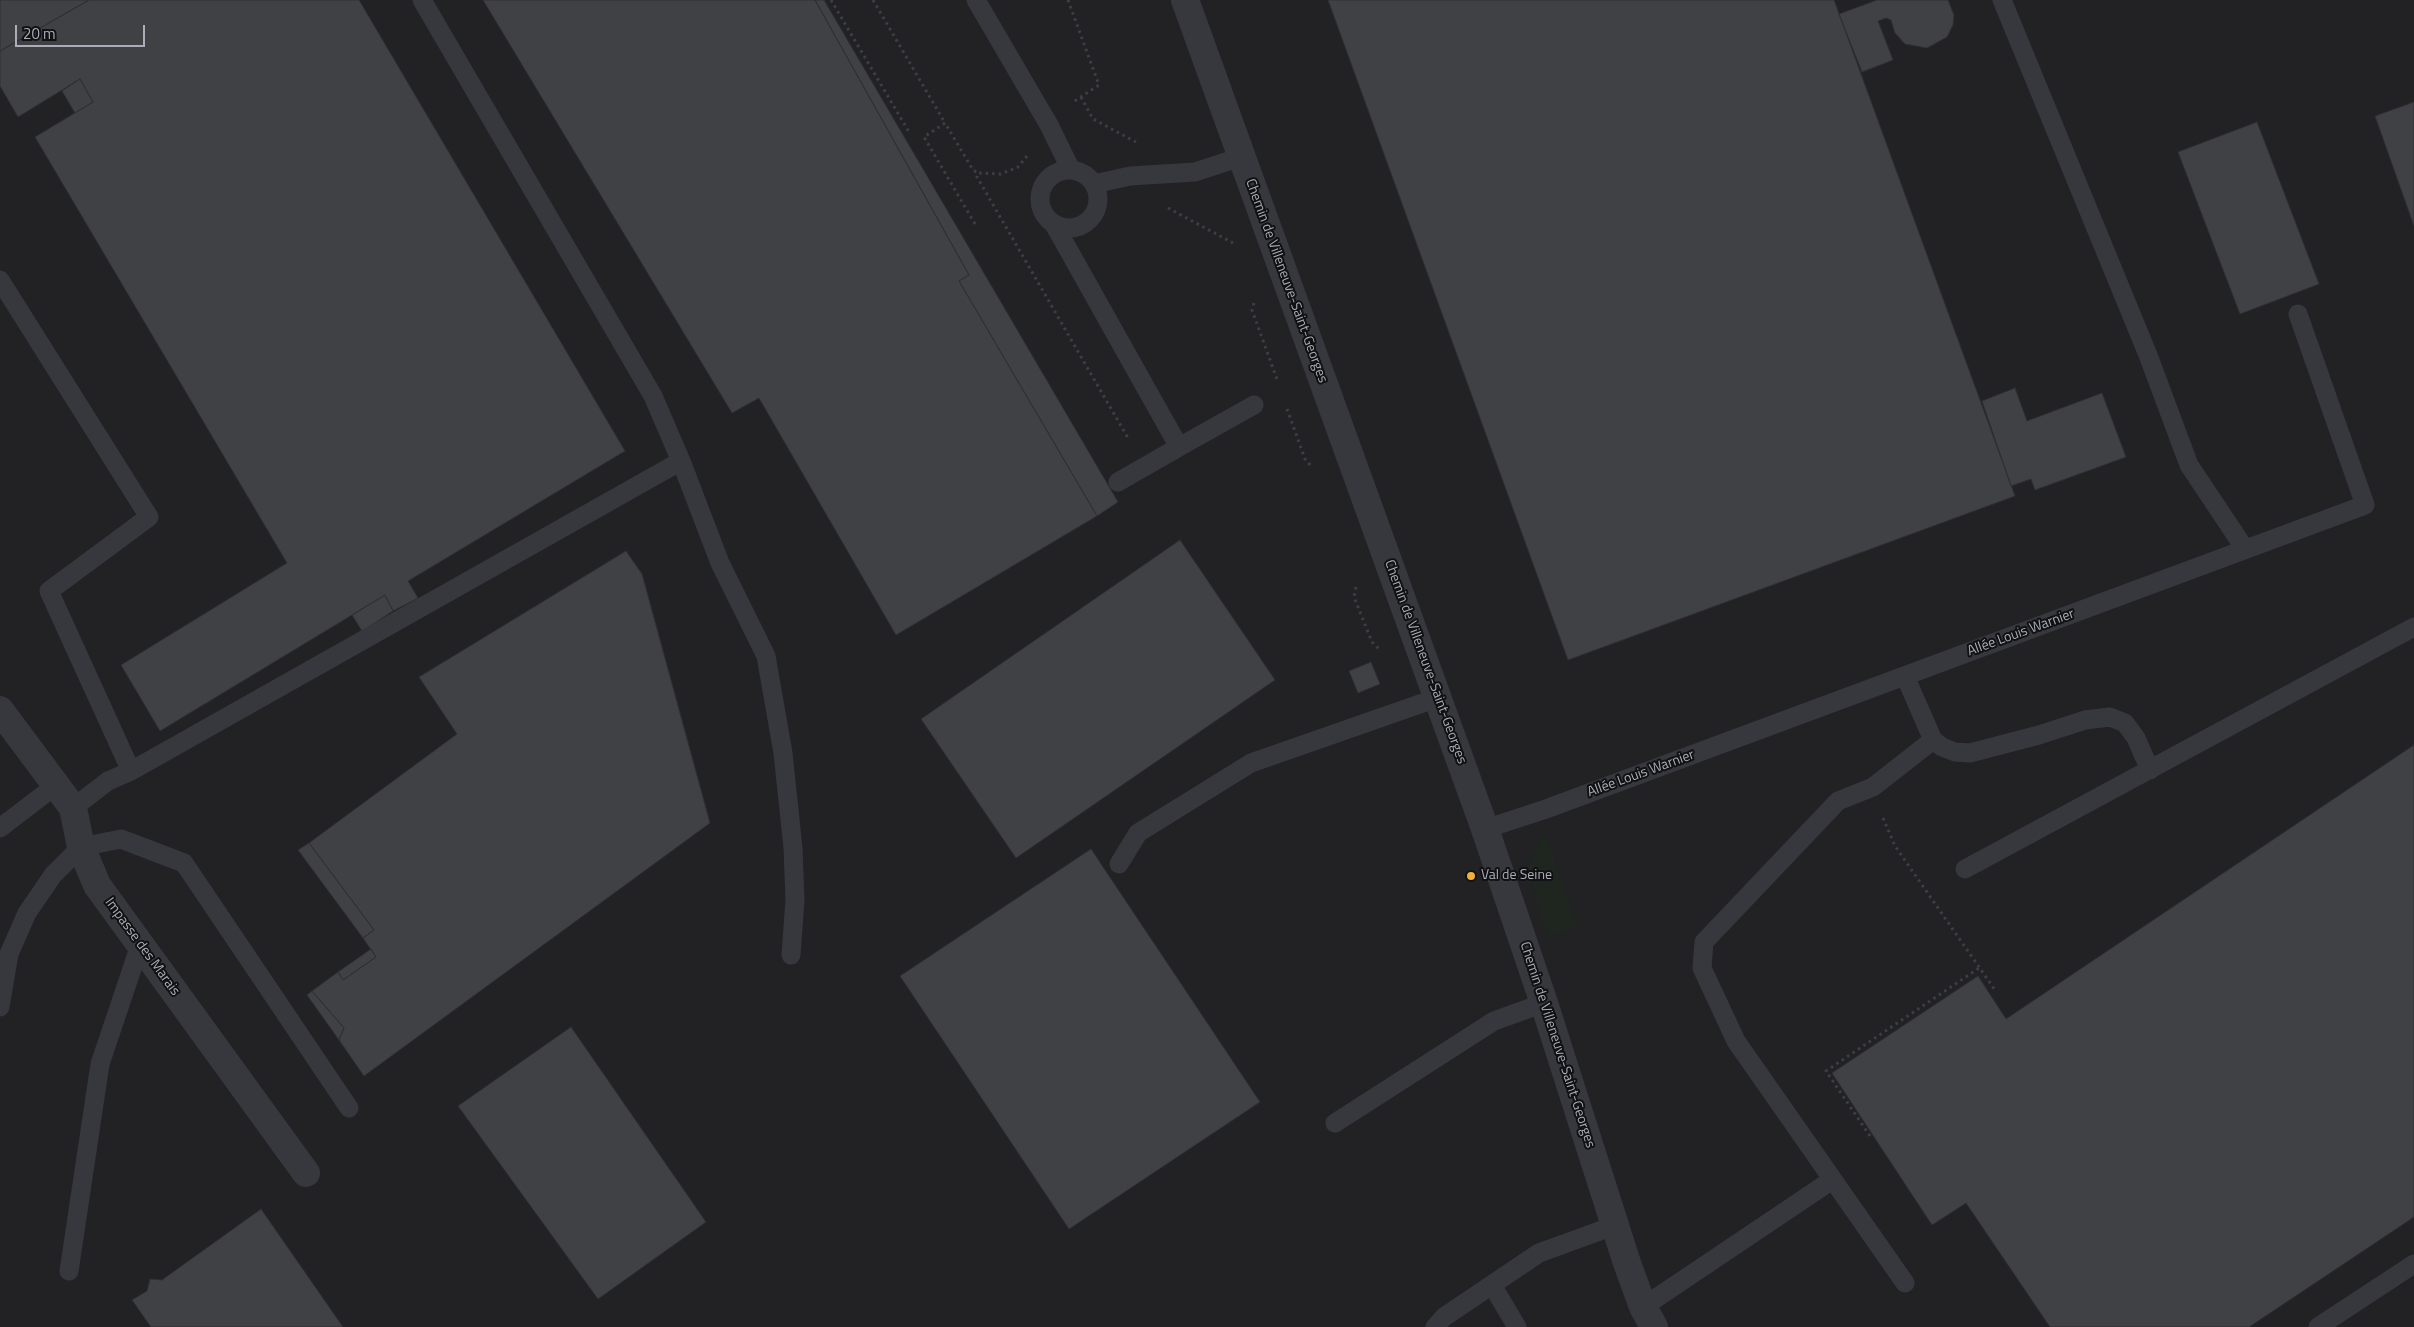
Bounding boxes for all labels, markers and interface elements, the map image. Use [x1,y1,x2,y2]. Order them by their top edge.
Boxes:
scale bar [18,15,148,47]
text: 20 m [23,22,56,45]
street label: Chemin de Villeneuve-Saint-Georges [1241,177,1331,385]
street label: Chemin de Villeneuve-Saint-Georges [1380,558,1470,766]
street label: Allée Louis Warnier [1965,606,2077,660]
street label: Allée Louis Warnier [1585,747,1697,801]
place label: Val de Seine [1481,868,1552,884]
marker: Val de Seine [1465,870,1477,882]
street label: Impasse des Marais [101,895,183,999]
street label: Chemin de Villeneuve-Saint-Georges [1516,940,1598,1150]

